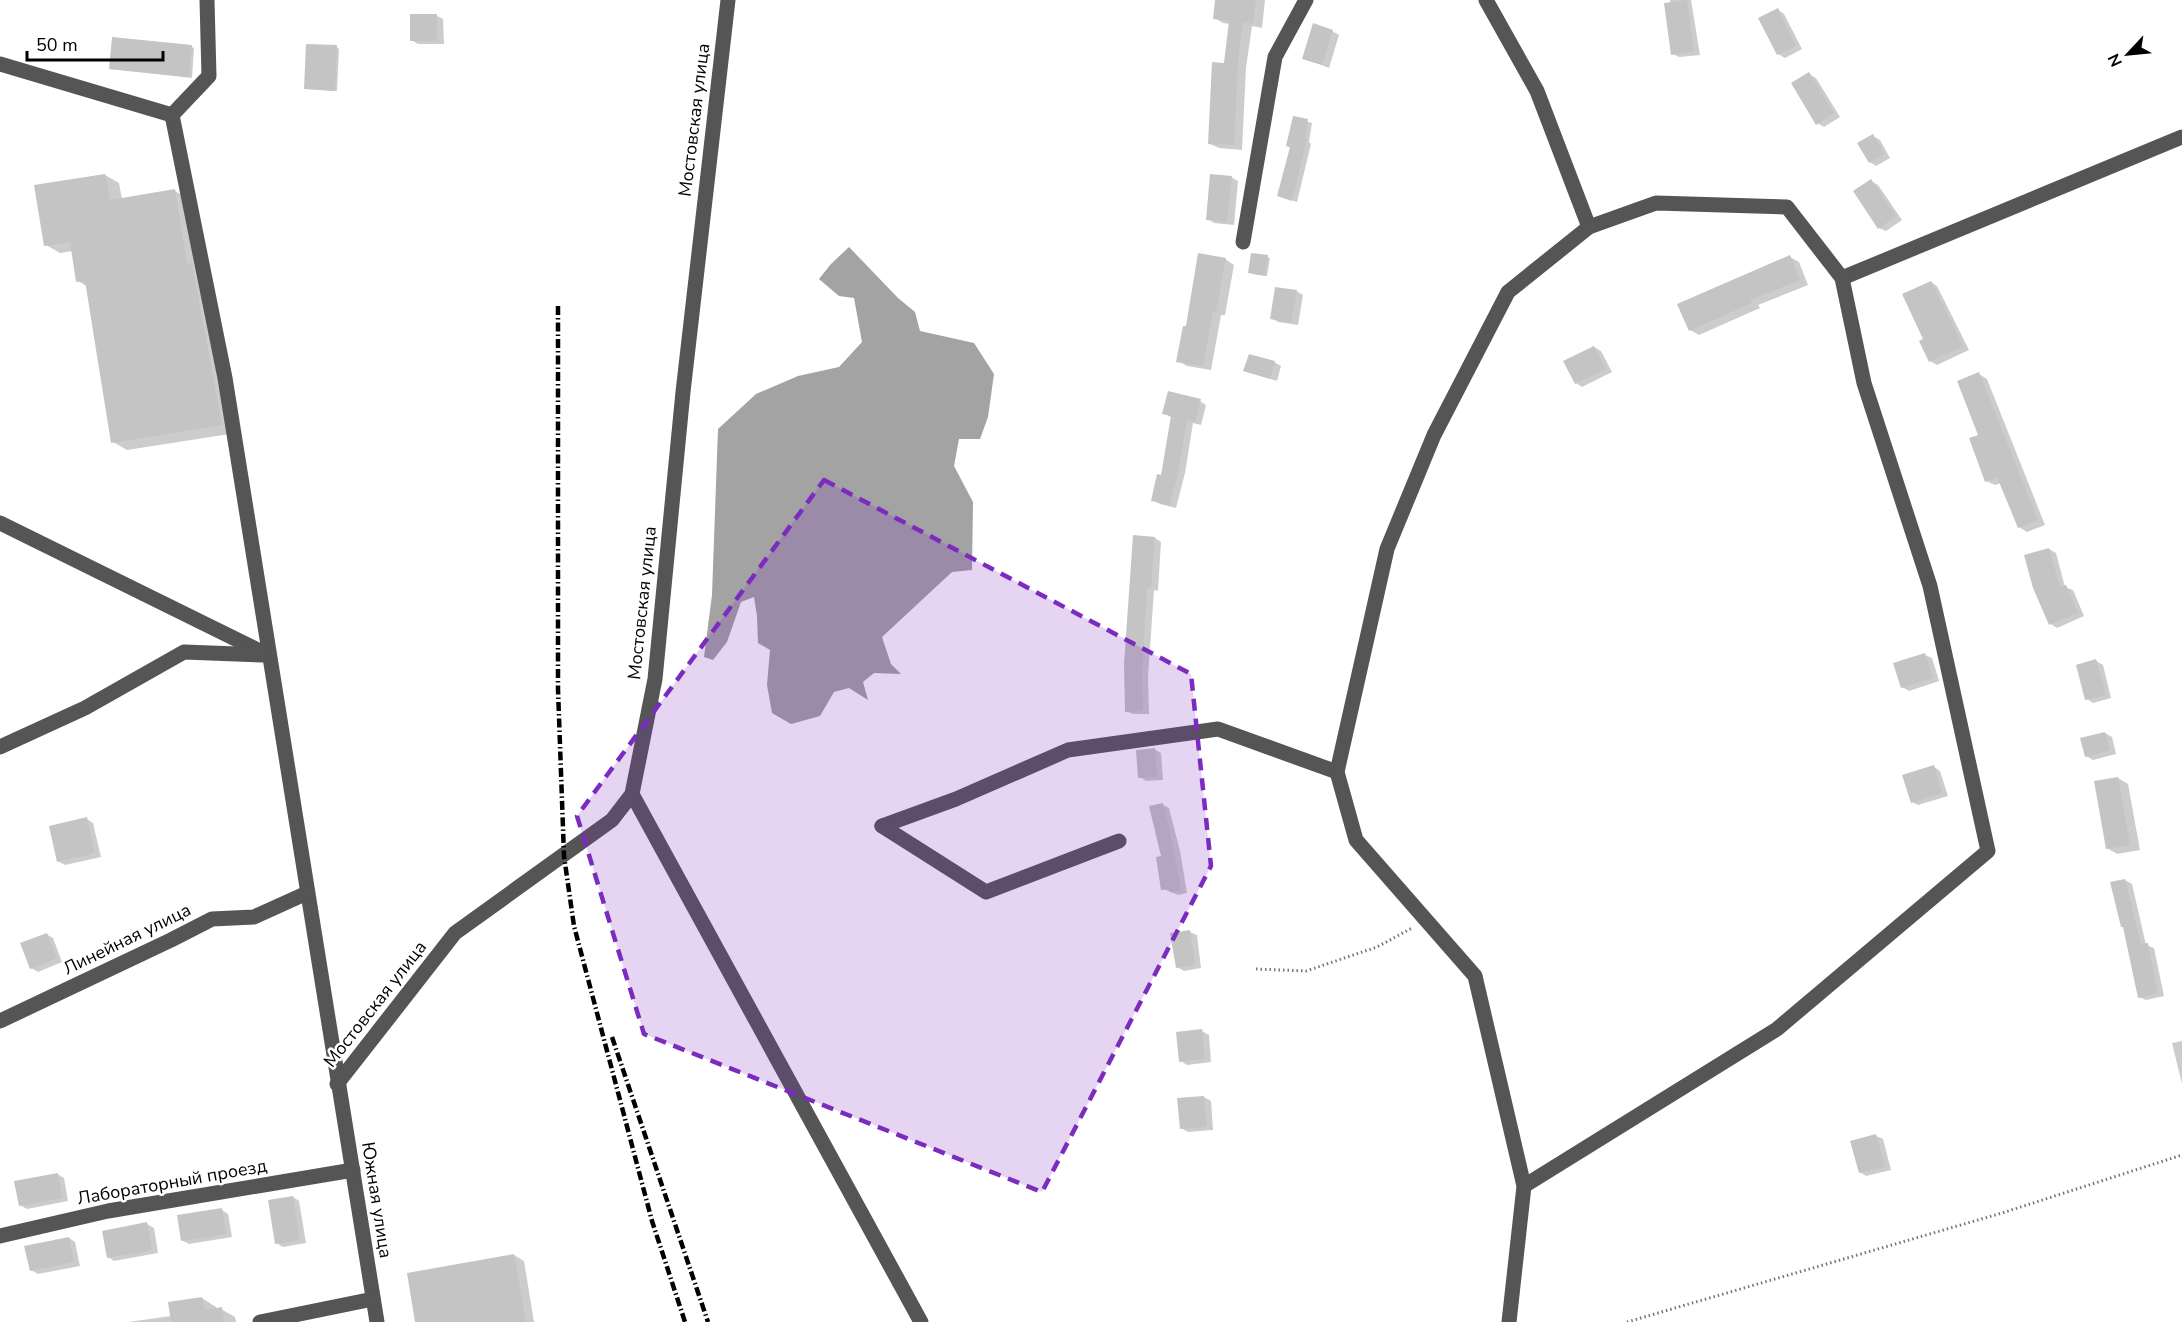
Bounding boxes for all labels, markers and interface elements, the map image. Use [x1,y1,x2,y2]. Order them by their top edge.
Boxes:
scale bar [27,24,164,62]
north arrow [2098,24,2158,84]
text: 50 m [36,33,78,57]
street label: Мостовская улица [673,42,715,198]
text: N [2103,50,2128,70]
street label: Мостовская улица [622,525,662,681]
street label: Линейная улица [59,898,195,980]
street label: Мостовская улица [318,936,432,1072]
street label: Южная улица [356,1140,398,1260]
street label: Лабораторный проезд [75,1153,269,1211]

